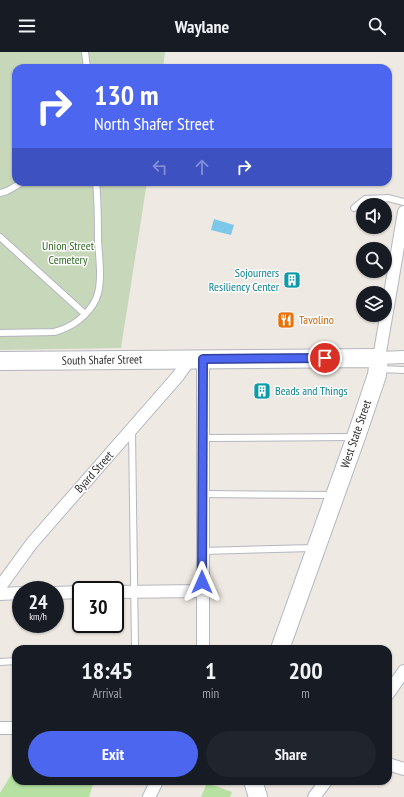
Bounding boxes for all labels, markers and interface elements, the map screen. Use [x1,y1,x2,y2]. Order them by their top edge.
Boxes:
icon: menu [16,15,38,37]
text: Waylane [175,15,229,38]
icon: search [366,15,388,37]
text: 130 m [94,76,158,113]
icon: right [28,80,80,132]
text: North Shafer Street [94,112,214,135]
icon: left [149,156,171,178]
icon: ahead [191,156,213,178]
icon: right [233,156,255,178]
map controls [356,198,392,322]
button: sound [356,198,392,234]
park label: Union Street Cemetery [42,238,95,267]
button: search [356,242,392,278]
place label: Sojourners Resiliency Center [209,265,280,294]
building icon: Sojourners Resiliency Center [282,270,302,290]
button: layers [356,286,392,322]
restaurant icon: Tavolino [276,310,296,330]
place label: Tavolino [299,312,334,327]
pin [308,341,342,375]
icon: arrive [314,347,336,369]
street label: South Shafer Street [62,351,143,368]
building icon: Beads and Things [252,381,272,401]
place label: Beads and Things [275,383,347,398]
street label: West State Street [337,397,374,470]
street label: Byard Street [71,447,117,496]
position arrow [181,561,223,603]
speed limit sign: 30 [72,581,124,633]
text: 24 [28,589,48,615]
text: km/h [29,610,47,623]
text: 18:45 [81,655,133,686]
text: 1 [205,655,216,686]
text: 200 [288,655,323,686]
text: Arrival [92,685,122,702]
text: min [202,685,219,702]
text: m [301,685,310,702]
button: Exit [28,731,198,777]
button: Share [206,731,376,777]

